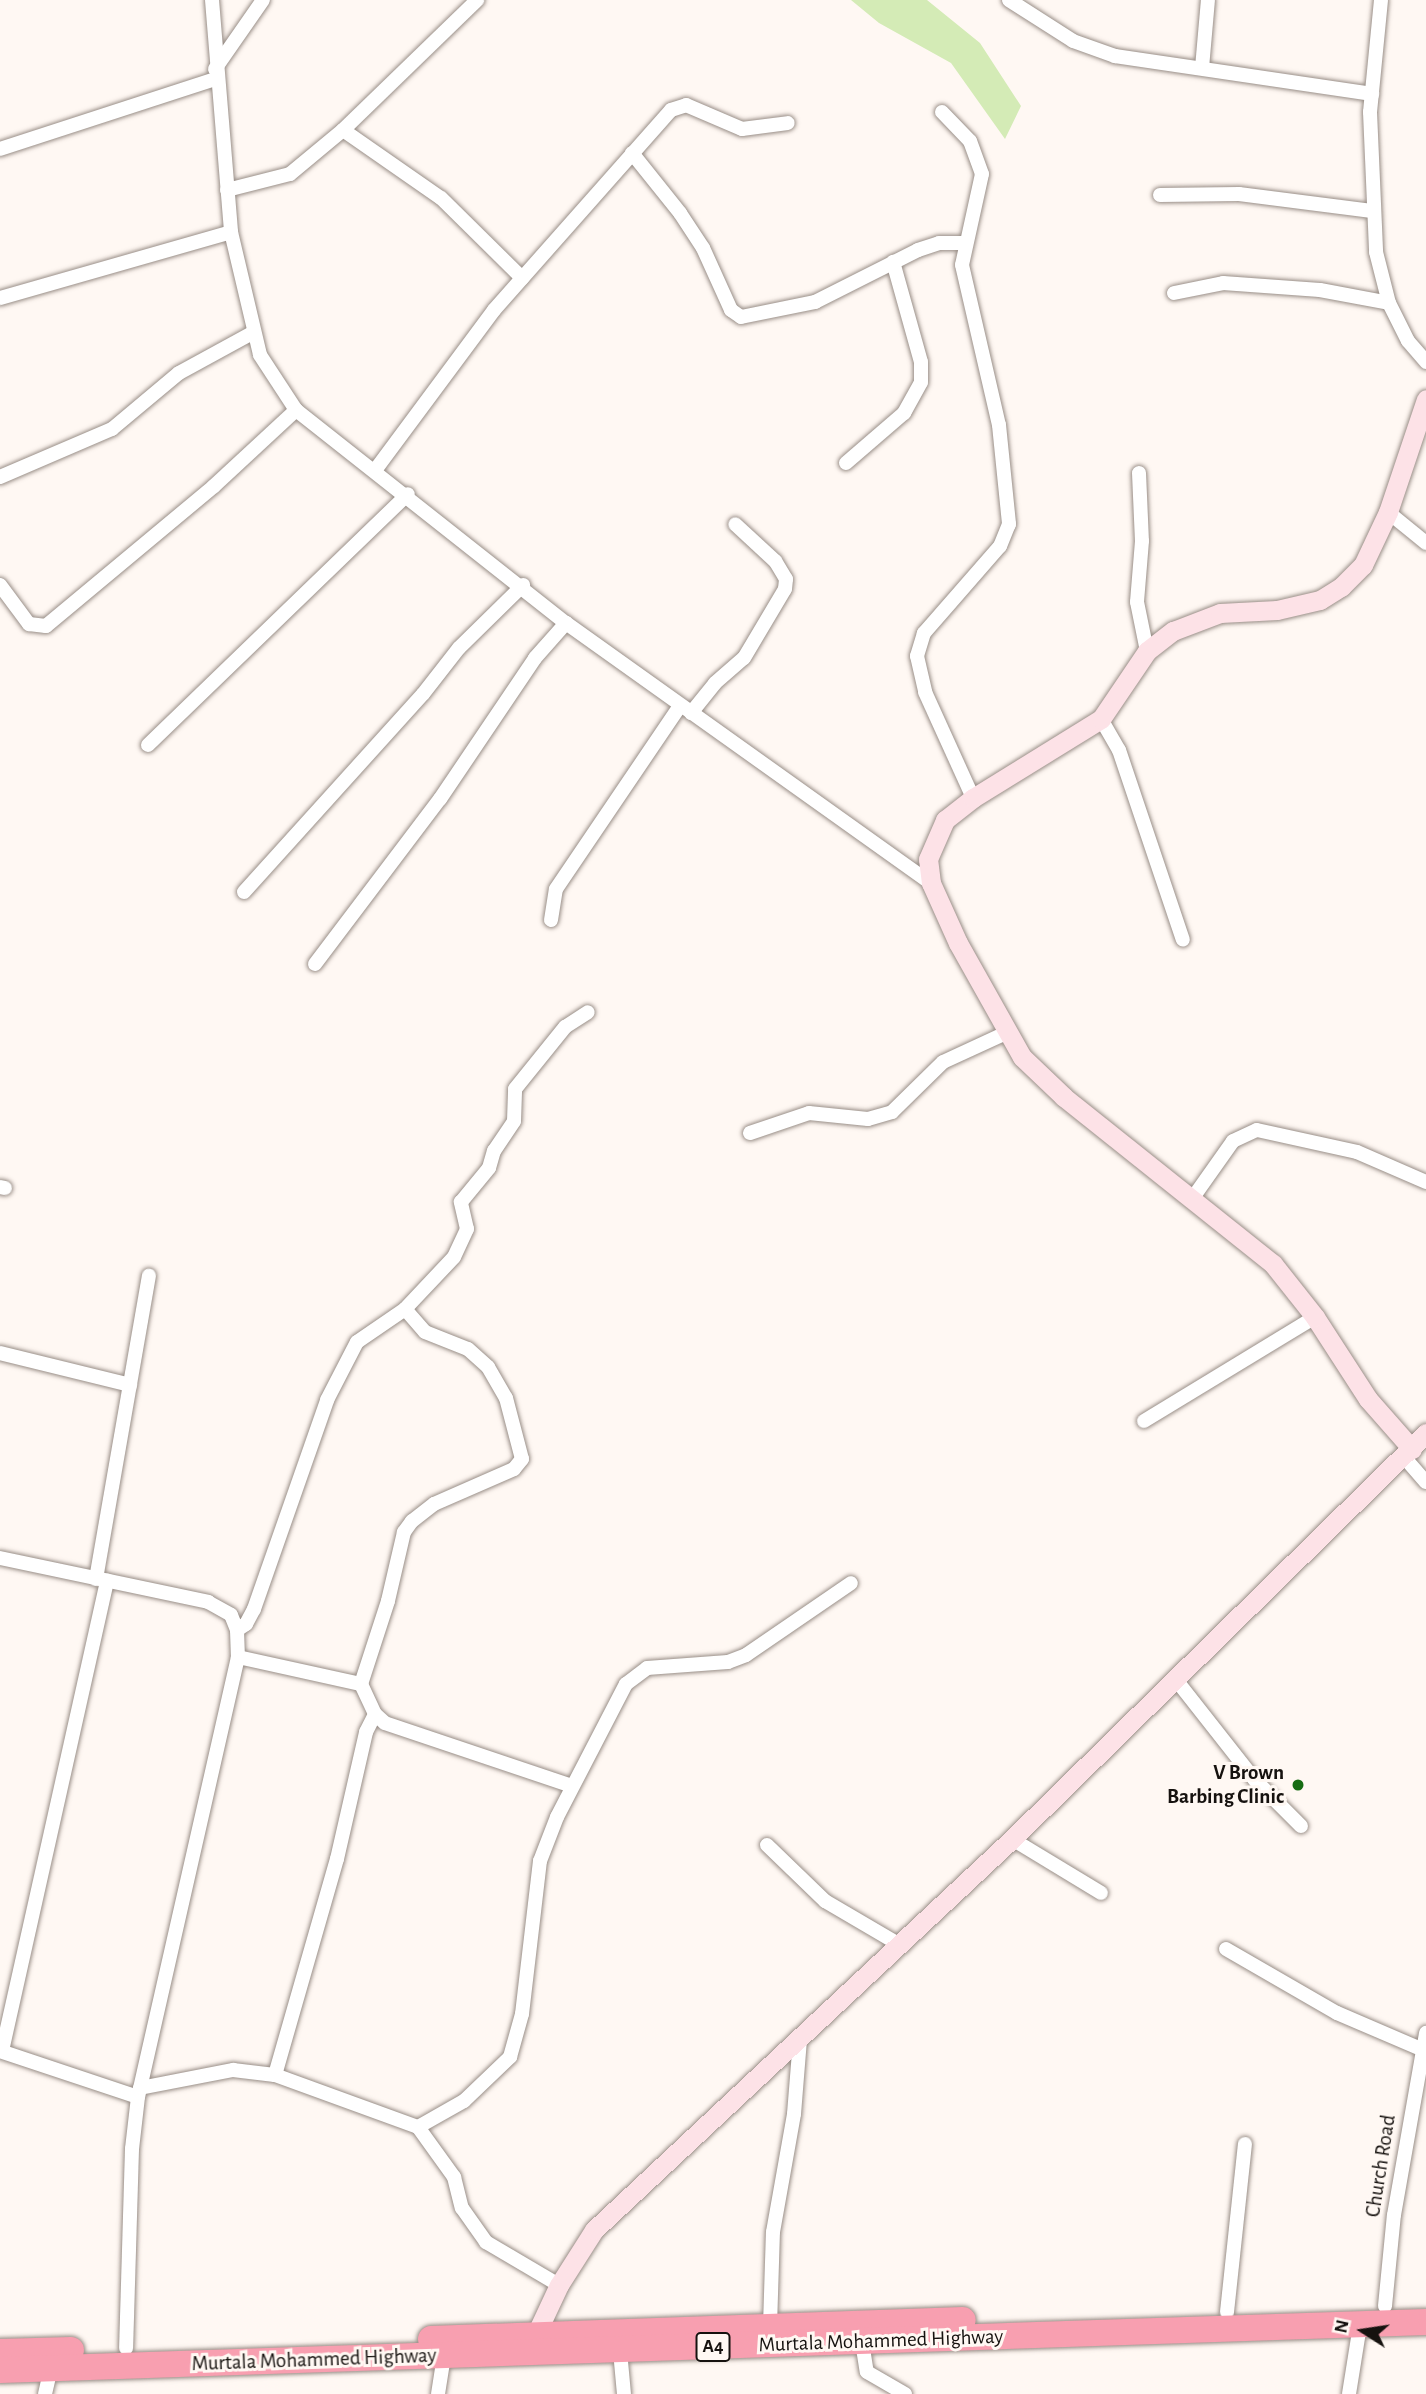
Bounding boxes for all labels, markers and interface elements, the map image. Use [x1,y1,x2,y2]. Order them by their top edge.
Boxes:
place label: V Brown Barbing Clinic [1167,1760,1284,1810]
marker: V Brown Barbing Clinic [1290,1777,1306,1793]
street label: Church Road [1360,2113,1402,2219]
north arrow [1328,2296,1398,2366]
text: N [1331,2318,1353,2335]
street label: Murtala Mohammed Highway [758,2324,1004,2358]
road number: A4 [696,2332,730,2362]
street label: Murtala Mohammed Highway [191,2343,437,2377]

